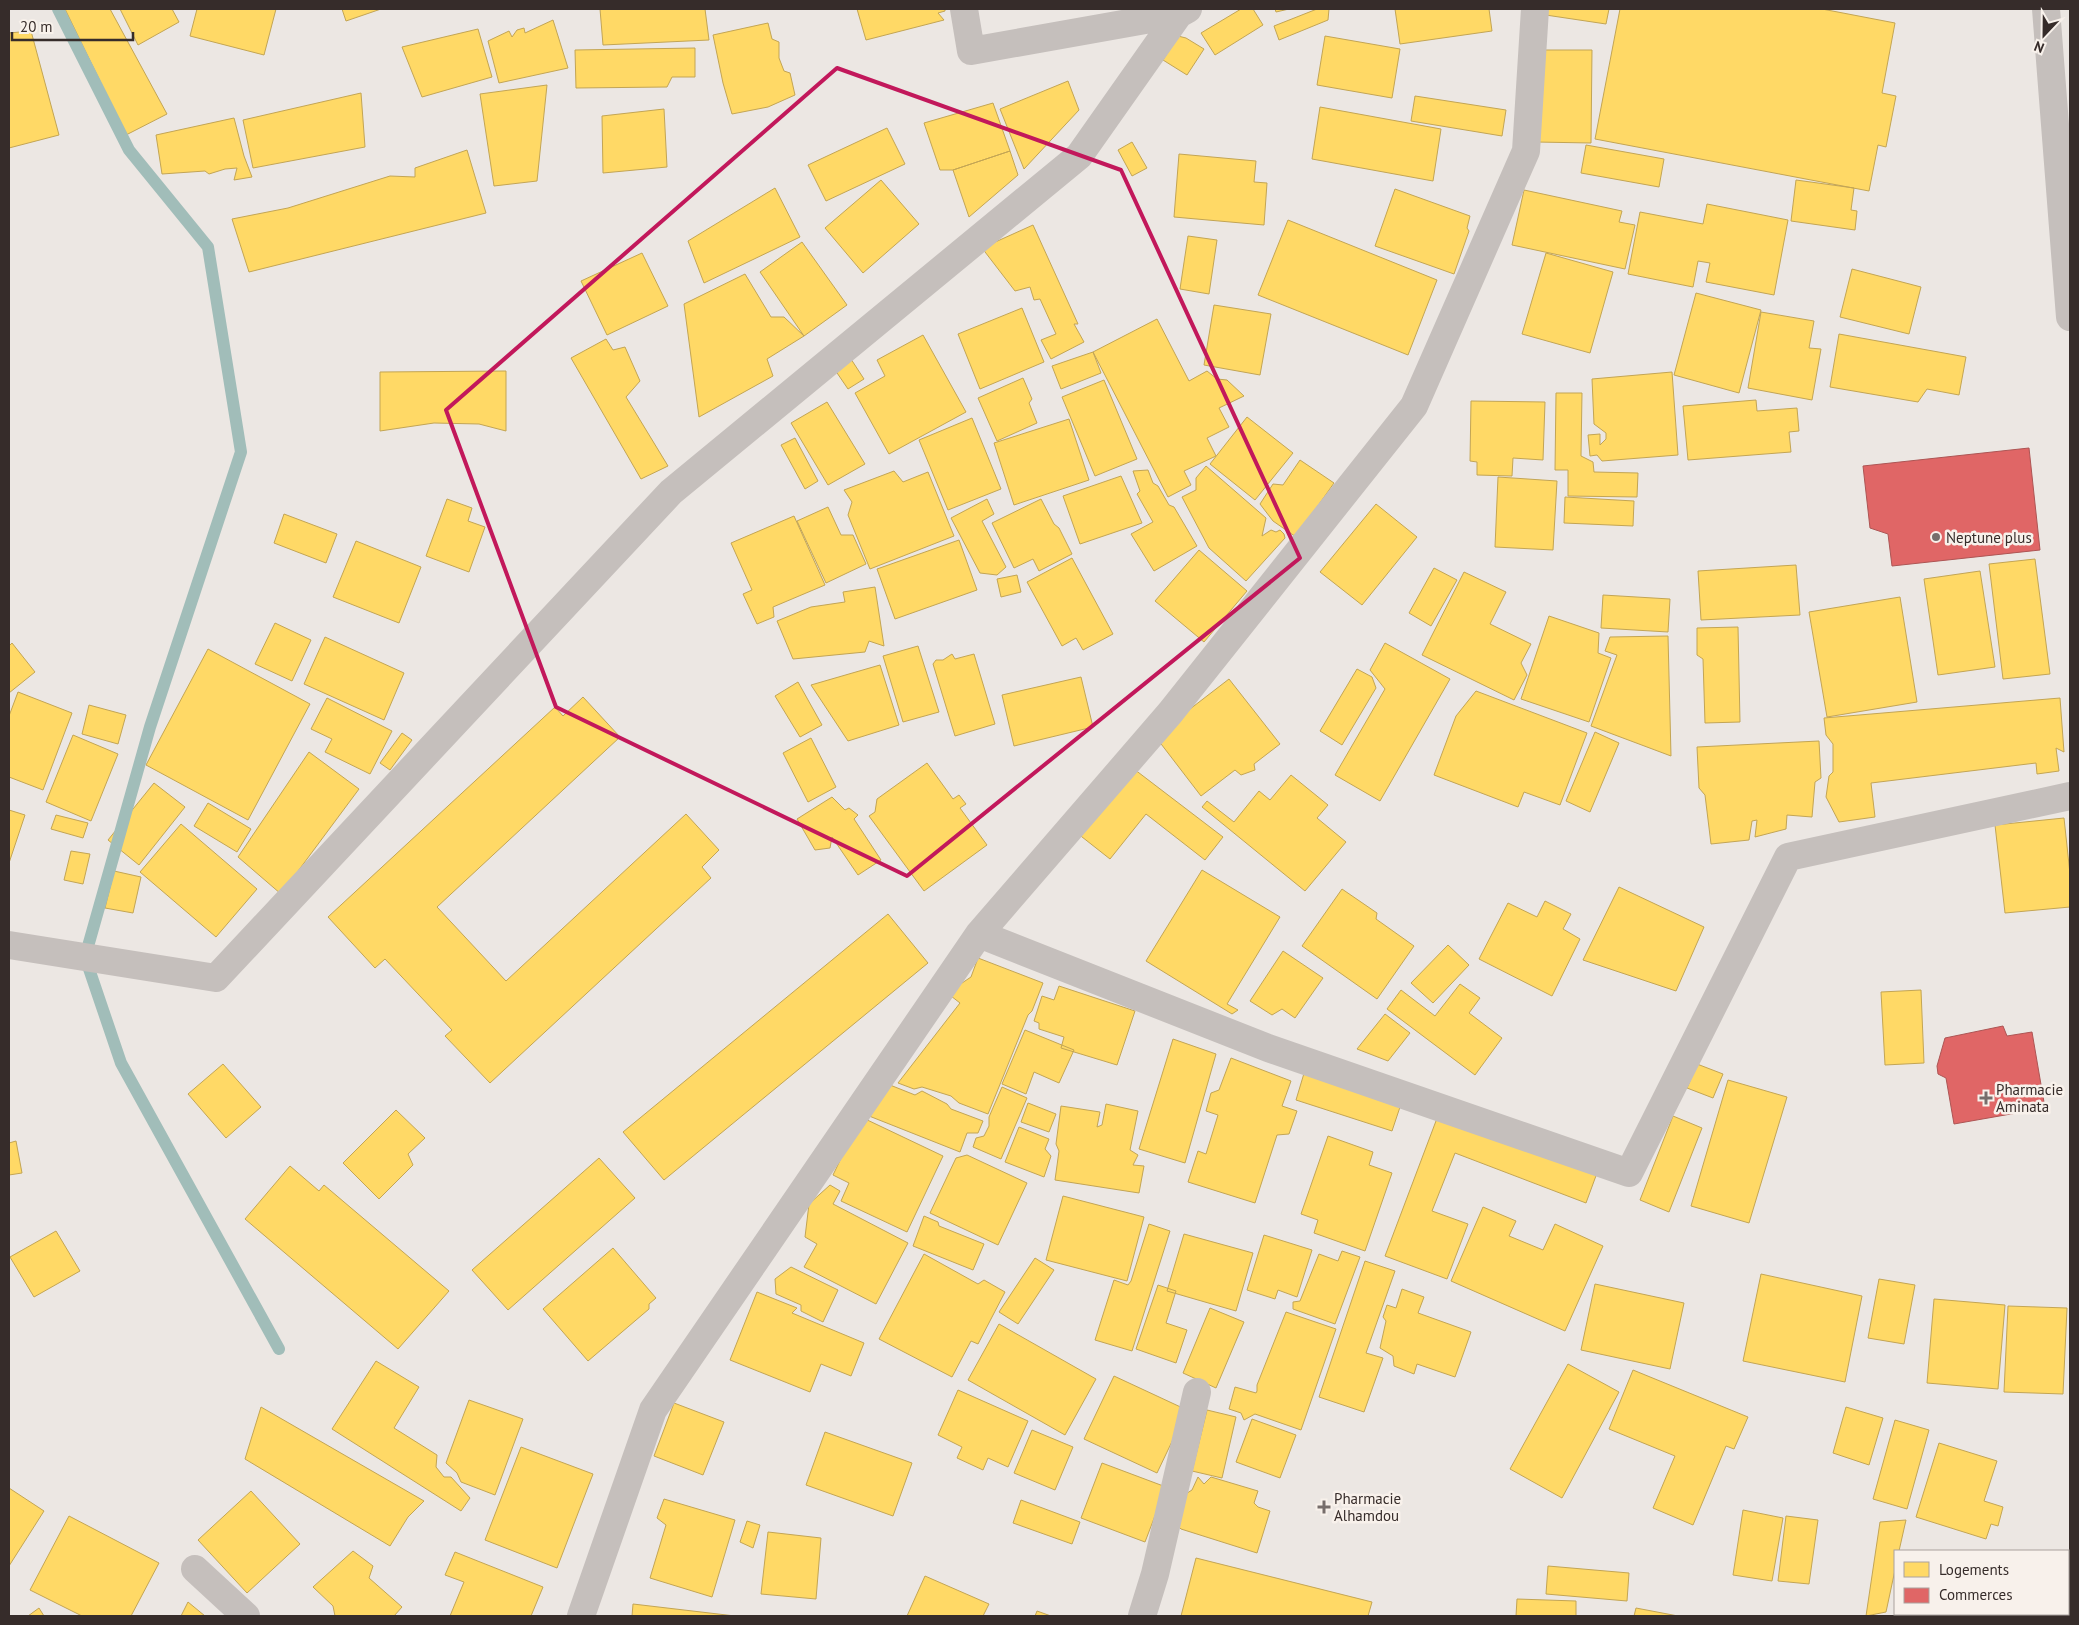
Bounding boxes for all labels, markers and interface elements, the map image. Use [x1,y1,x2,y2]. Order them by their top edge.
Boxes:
scale bar [12,10,134,42]
north arrow [2019,10,2069,60]
text: 20 m [20,17,53,36]
text: N [2031,37,2047,57]
place label: Neptune plus [1946,528,2032,547]
marker: Neptune plus [1930,531,1942,543]
place label: Pharmacie Aminata [1996,1080,2063,1116]
marker: Pharmacie Aminata [1980,1092,1992,1104]
place label: Pharmacie Alhamdou [1334,1489,1401,1525]
marker: Pharmacie Alhamdou [1318,1501,1330,1513]
legend [1894,1550,2069,1615]
text: Logements [1939,1560,2009,1579]
text: Commerces [1939,1585,2013,1604]

